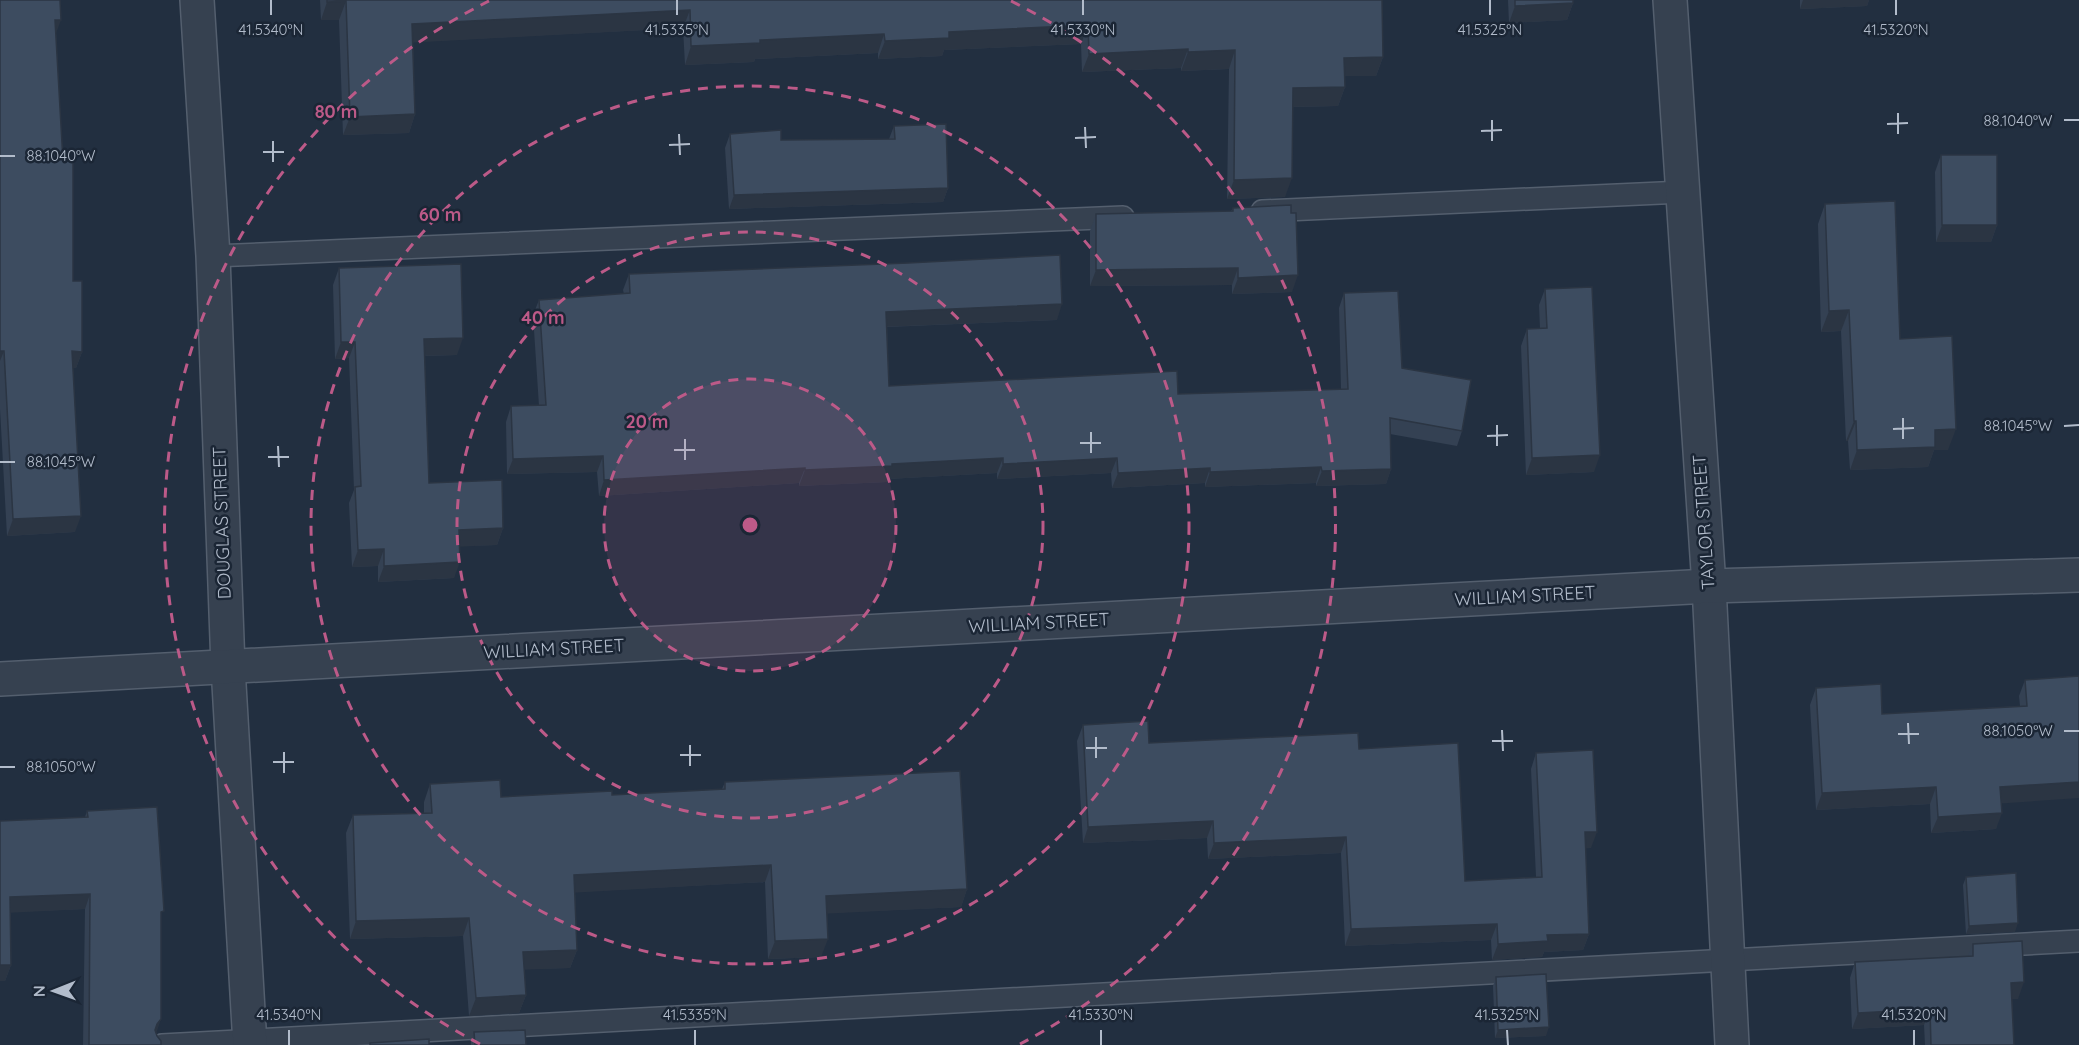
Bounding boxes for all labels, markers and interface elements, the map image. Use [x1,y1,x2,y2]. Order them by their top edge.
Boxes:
text: 41.5340°N [239,20,303,39]
text: 41.5335°N [645,20,709,39]
text: 41.5330°N [1051,20,1115,39]
text: 41.5325°N [1458,20,1522,39]
text: 41.5320°N [1863,20,1929,39]
text: 80 m [315,100,357,123]
text: 88.1040°W [1983,111,2053,130]
text: 88.1040°W [26,146,96,165]
text: 60 m [419,203,461,226]
text: 40 m [521,306,565,329]
text: 20 m [626,410,668,433]
text: 88.1045°W [1984,416,2053,435]
street label: DOUGLAS STREET [207,446,236,600]
text: 88.1045°W [27,452,96,471]
street label: TAYLOR STREET [1687,454,1720,590]
centre of rings [740,515,760,535]
street label: WILLIAM STREET [1454,580,1596,611]
street label: WILLIAM STREET [968,607,1110,638]
street label: WILLIAM STREET [483,633,625,664]
text: 88.1050°W [1983,721,2053,740]
text: 88.1050°W [26,757,96,776]
north arrow [24,961,84,1021]
text: N [29,985,49,997]
text: 41.5340°N [257,1005,321,1024]
text: 41.5335°N [663,1005,727,1024]
text: 41.5330°N [1069,1005,1133,1024]
text: 41.5325°N [1475,1005,1539,1024]
text: 41.5320°N [1881,1005,1947,1024]

